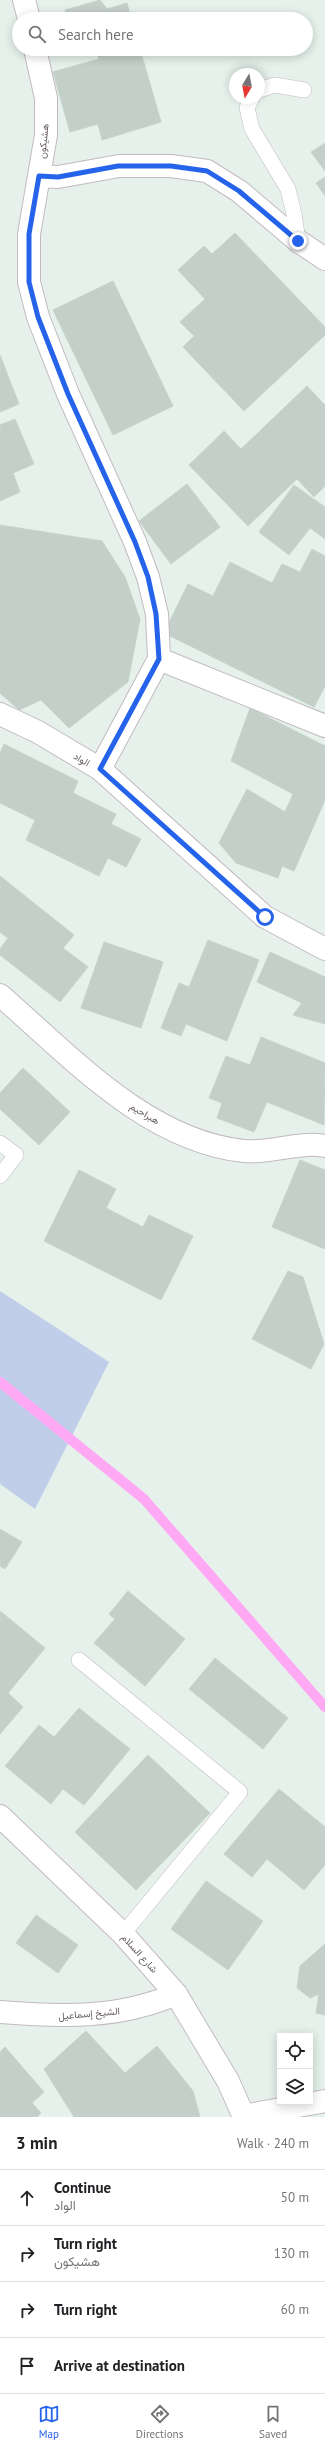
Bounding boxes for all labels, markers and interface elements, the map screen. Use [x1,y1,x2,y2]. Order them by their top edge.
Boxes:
search box [12,12,313,56]
icon: search [26,23,48,45]
text: Search here [58,25,134,44]
north arrow [229,68,265,104]
street label: هشيكون [35,123,52,159]
route end [289,232,307,250]
street label: الواد [71,750,92,769]
route start [256,908,274,926]
street label: هبراحيم [127,1100,162,1127]
street label: شارع السلام [119,1931,161,1976]
street label: الشيخ إسماعيل [58,2004,120,2023]
map controls [277,2033,313,2105]
button: locate [277,2033,313,2069]
button: layers [277,2069,313,2105]
text: 3 min [16,2132,57,2154]
text: Walk · 240 m [237,2135,309,2152]
text: Continue [54,2178,111,2197]
icon: ahead [16,2187,38,2209]
text: 50 m [281,2189,309,2206]
text: الواد [54,2197,76,2214]
text: Turn right [54,2234,117,2253]
icon: right [16,2243,38,2265]
text: 130 m [274,2245,309,2262]
text: هشيكون [54,2253,100,2270]
icon: right [16,2299,38,2321]
text: Turn right [54,2300,117,2319]
text: 60 m [281,2301,309,2318]
icon: arrive [16,2355,38,2377]
text: Arrive at destination [54,2356,185,2375]
tab: Map [38,2403,60,2441]
tab: Directions [136,2403,183,2441]
tab: Saved [259,2403,287,2441]

